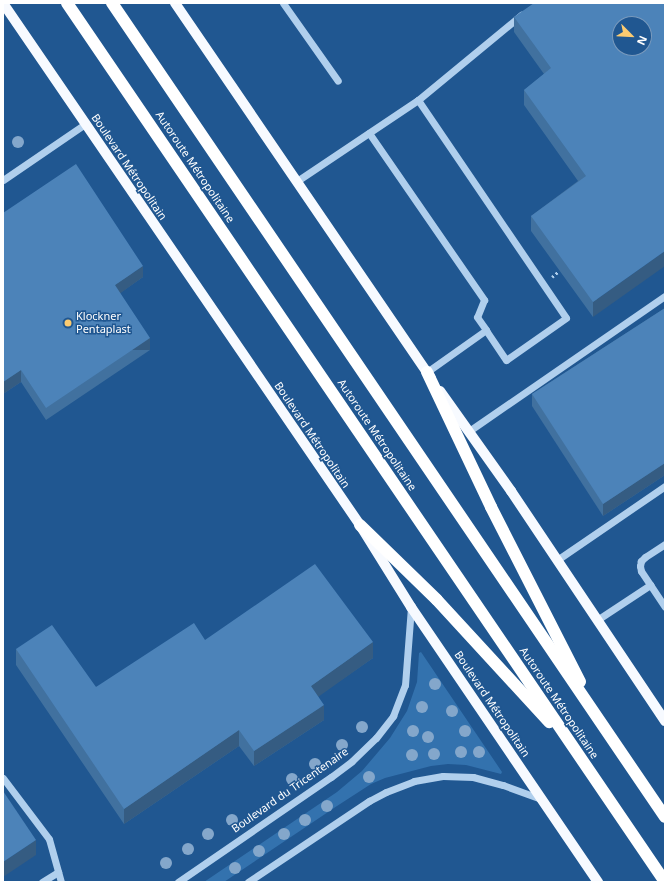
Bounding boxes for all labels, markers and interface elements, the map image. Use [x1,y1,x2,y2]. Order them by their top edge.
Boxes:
north arrow [612,16,652,56]
text: N [634,34,651,48]
street label: Autoroute Métropolitaine [153,109,237,225]
street label: Boulevard Métropolitain [89,111,169,223]
place label: Klockner Pentaplast [76,310,131,336]
marker: Klockner Pentaplast [63,318,73,328]
street label: Autoroute Métropolitaine [335,377,419,493]
street label: Boulevard Métropolitain [272,379,352,491]
street label: Autoroute Métropolitaine [517,645,601,761]
street label: Boulevard Métropolitain [452,648,532,760]
street label: Boulevard du Tricentenaire [229,745,351,835]

